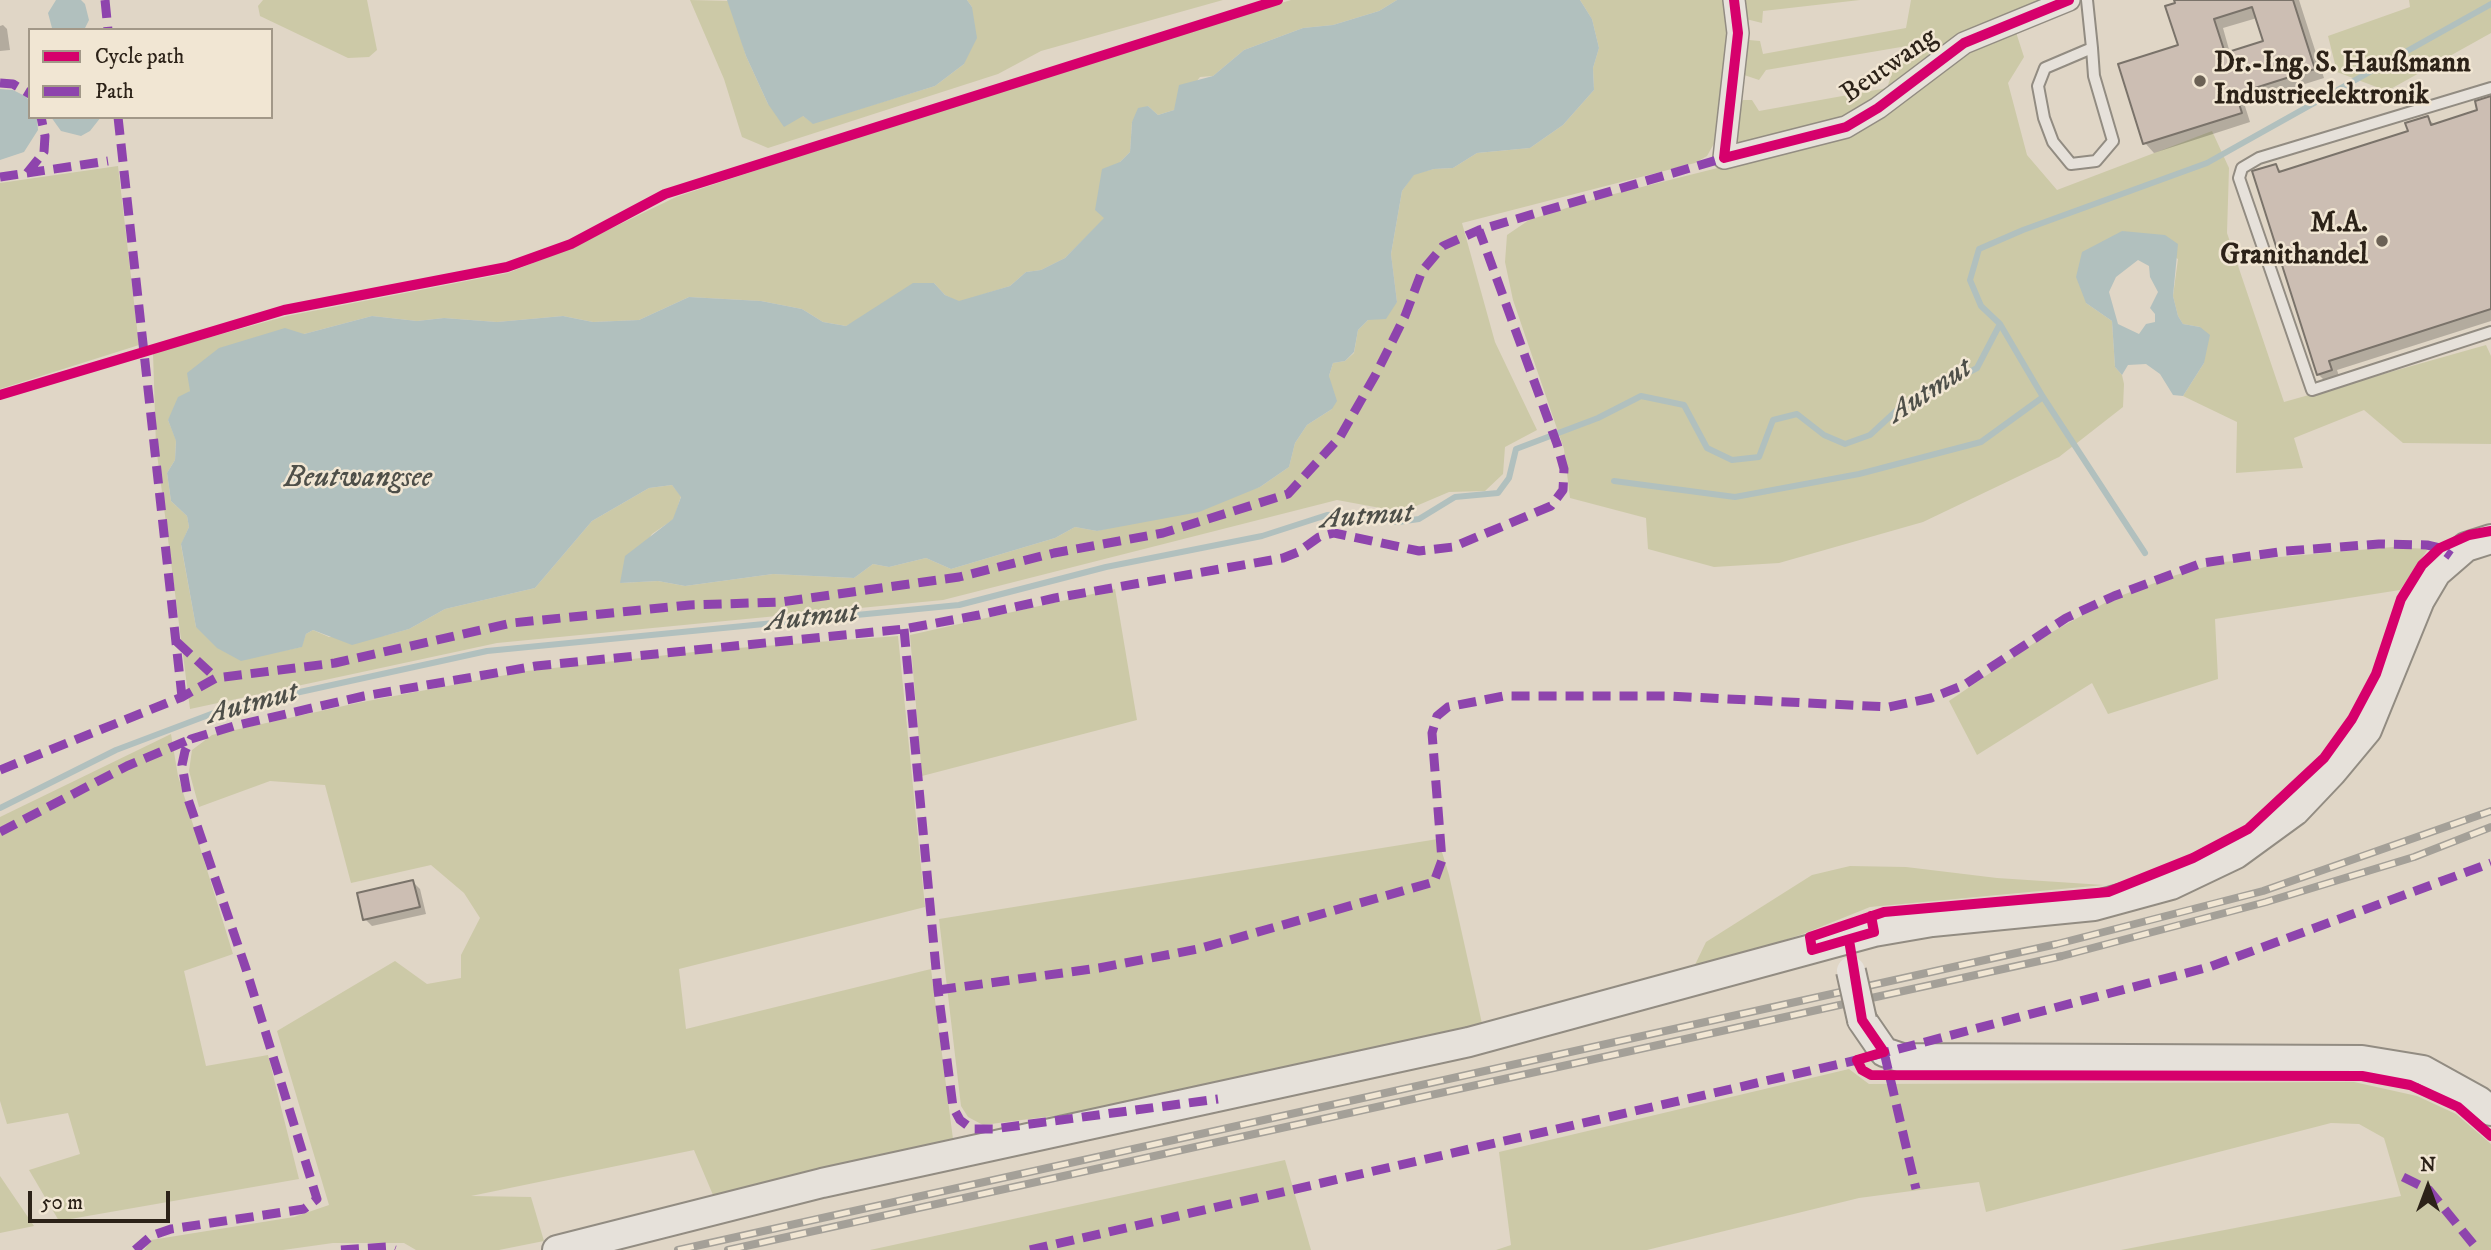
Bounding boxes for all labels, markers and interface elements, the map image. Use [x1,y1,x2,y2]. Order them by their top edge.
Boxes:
street label: Beutwang [1835,22,1945,112]
legend [28,28,273,119]
text: Cycle path [95,44,184,70]
place label: Dr.-Ing. S. Haußmann Industrieelektronik [2214,48,2471,114]
marker: Dr.-Ing. S. Haußmann Industrieelektronik [2192,73,2208,89]
text: Path [95,79,134,105]
place label: M.A. Granithandel [2220,208,2368,274]
marker: M.A. Granithandel [2374,233,2390,249]
water label: Autmut [1882,352,1980,432]
water label: Beutwangsee [284,462,432,498]
water label: Autmut [1320,497,1414,539]
water label: Autmut [764,596,860,642]
water label: Autmut [204,676,302,734]
north arrow [2393,1152,2463,1222]
text: N [2420,1154,2436,1177]
scale bar [32,1176,173,1220]
text: 50 m [41,1190,83,1216]

